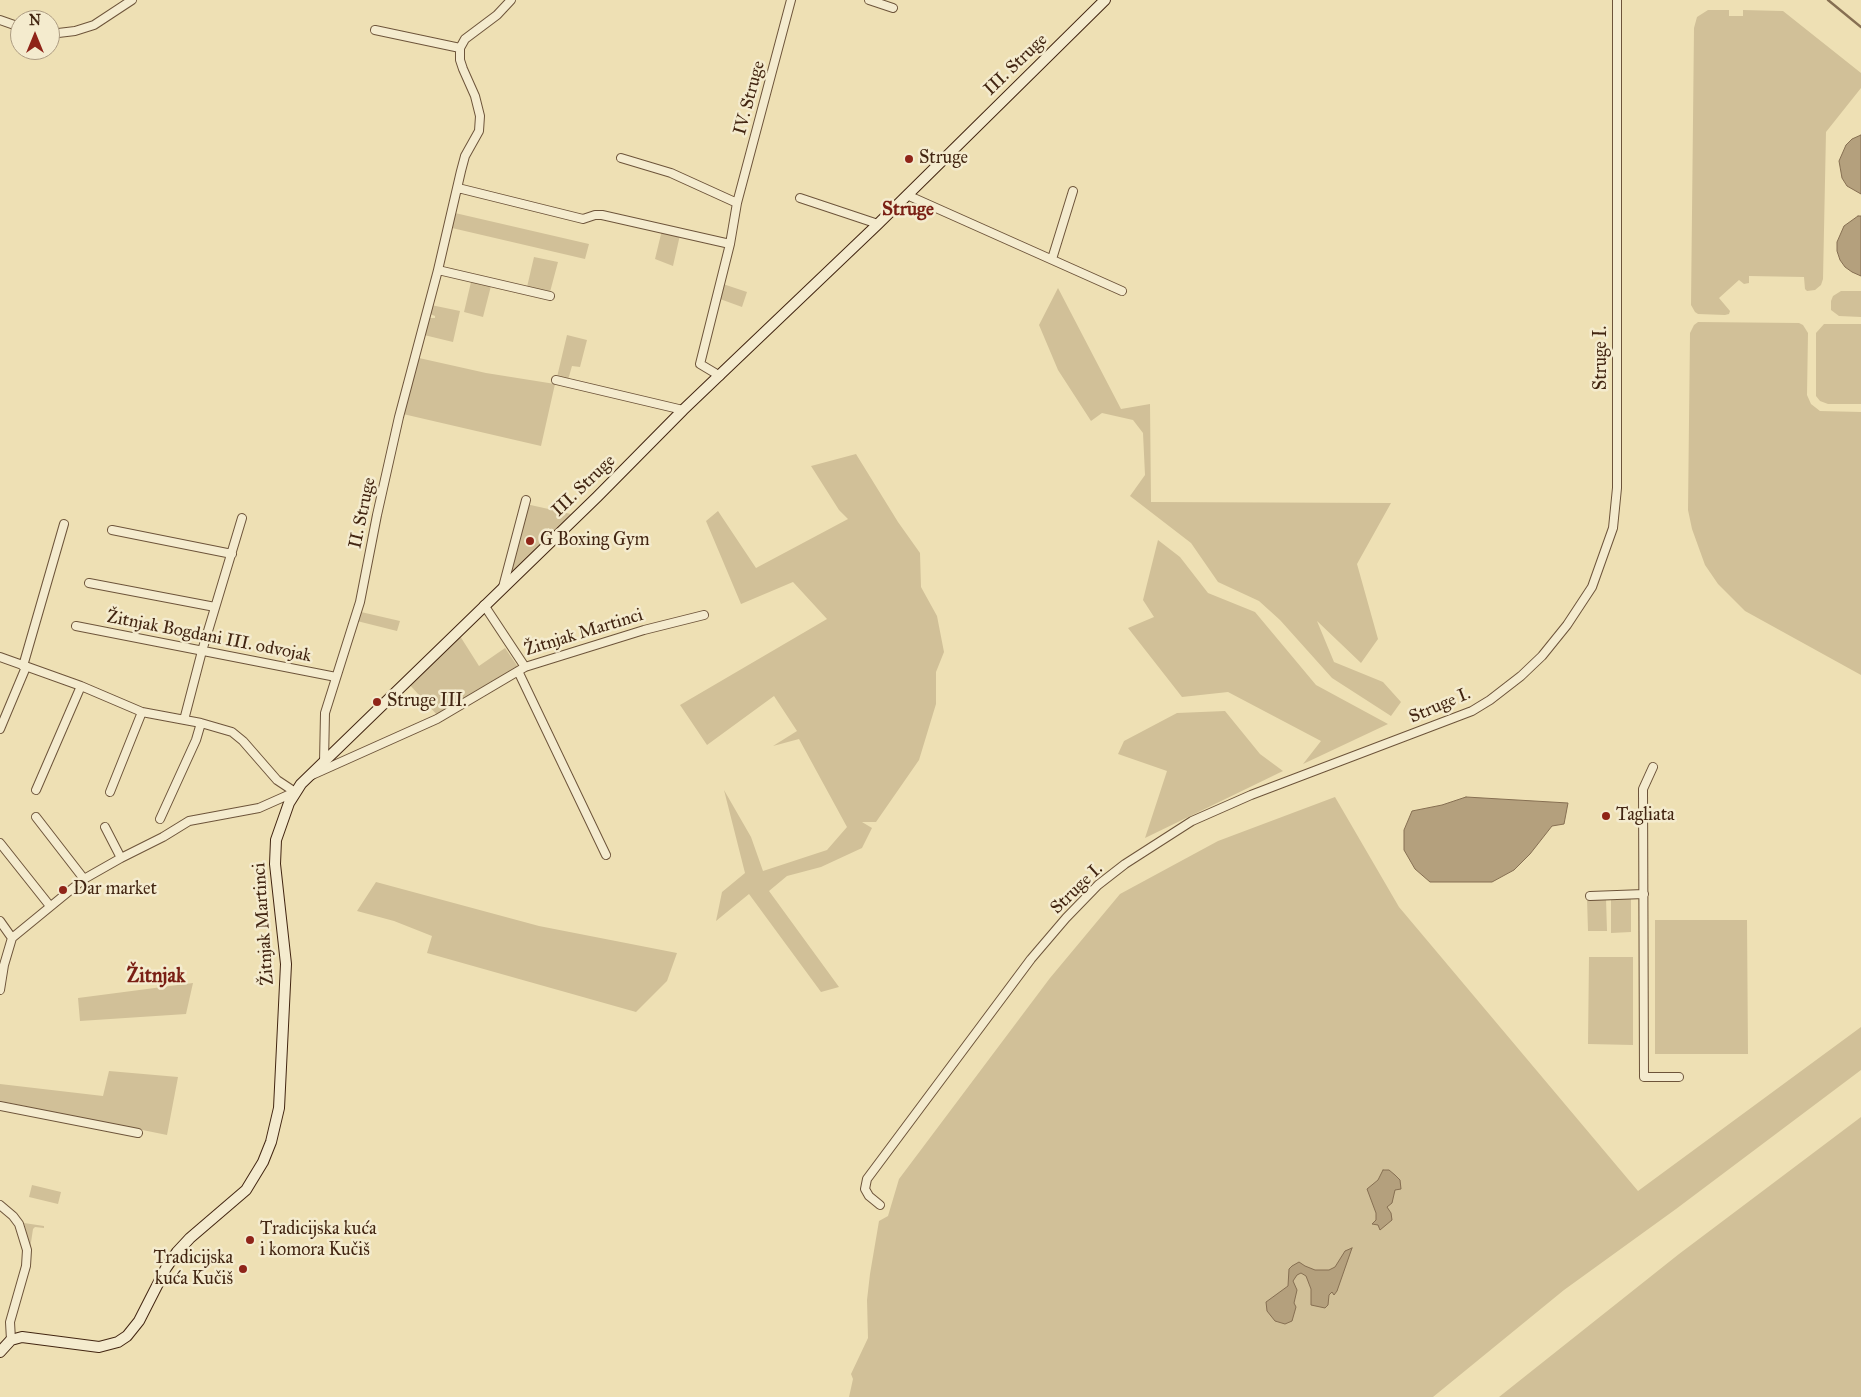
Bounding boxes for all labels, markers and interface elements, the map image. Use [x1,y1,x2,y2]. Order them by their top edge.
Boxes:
north arrow [10,10,60,60]
text: N [29,12,41,29]
street label: III. Struge [980,30,1052,100]
street label: IV. Struge [730,59,770,137]
place label: Struge [919,148,968,170]
marker: Struge [903,153,915,165]
district label: Struge [882,199,934,221]
street label: Struge I. [1591,326,1613,390]
street label: III. Struge [548,451,620,521]
street label: II. Struge [345,475,381,551]
place label: G Boxing Gym [540,530,650,552]
marker: G Boxing Gym [524,535,536,547]
street label: Žitnjak Martinci [522,605,646,661]
street label: Žitnjak Bogdani III. odvojak [105,607,313,667]
street label: Struge I. [1406,683,1474,729]
place label: Struge III. [387,691,467,713]
marker: Struge III. [371,696,383,708]
place label: Tagliata [1616,805,1675,827]
marker: Tagliata [1600,810,1612,822]
street label: Struge I. [1046,859,1108,919]
street label: Žitnjak Martinci [249,862,279,986]
place label: Dar market [73,879,157,901]
marker: Dar market [57,884,69,896]
district label: Žitnjak [127,965,185,989]
place label: Tradicijska kuća i komora Kučiš [260,1219,377,1262]
marker: Tradicijska kuća i komora Kučiš [244,1234,256,1246]
place label: Tradicijska kuća Kučiš [153,1248,233,1290]
marker: Tradicijska kuća Kučiš [237,1263,249,1275]

